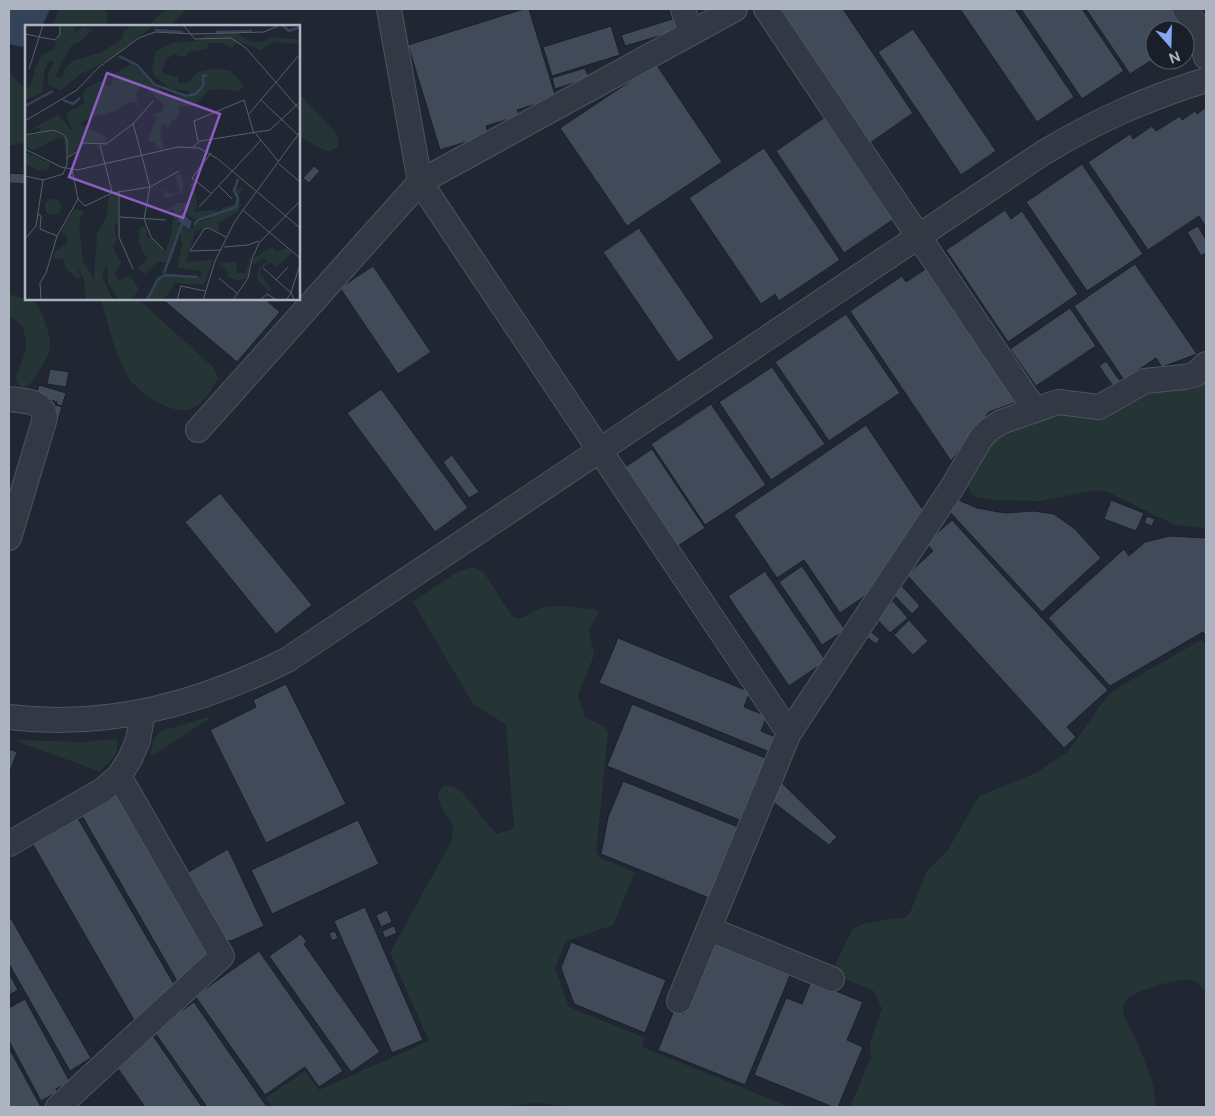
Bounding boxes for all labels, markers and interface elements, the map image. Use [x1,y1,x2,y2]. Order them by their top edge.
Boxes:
north arrow [1145,20,1195,70]
inset map [25,25,300,300]
text: N [1167,48,1182,67]

